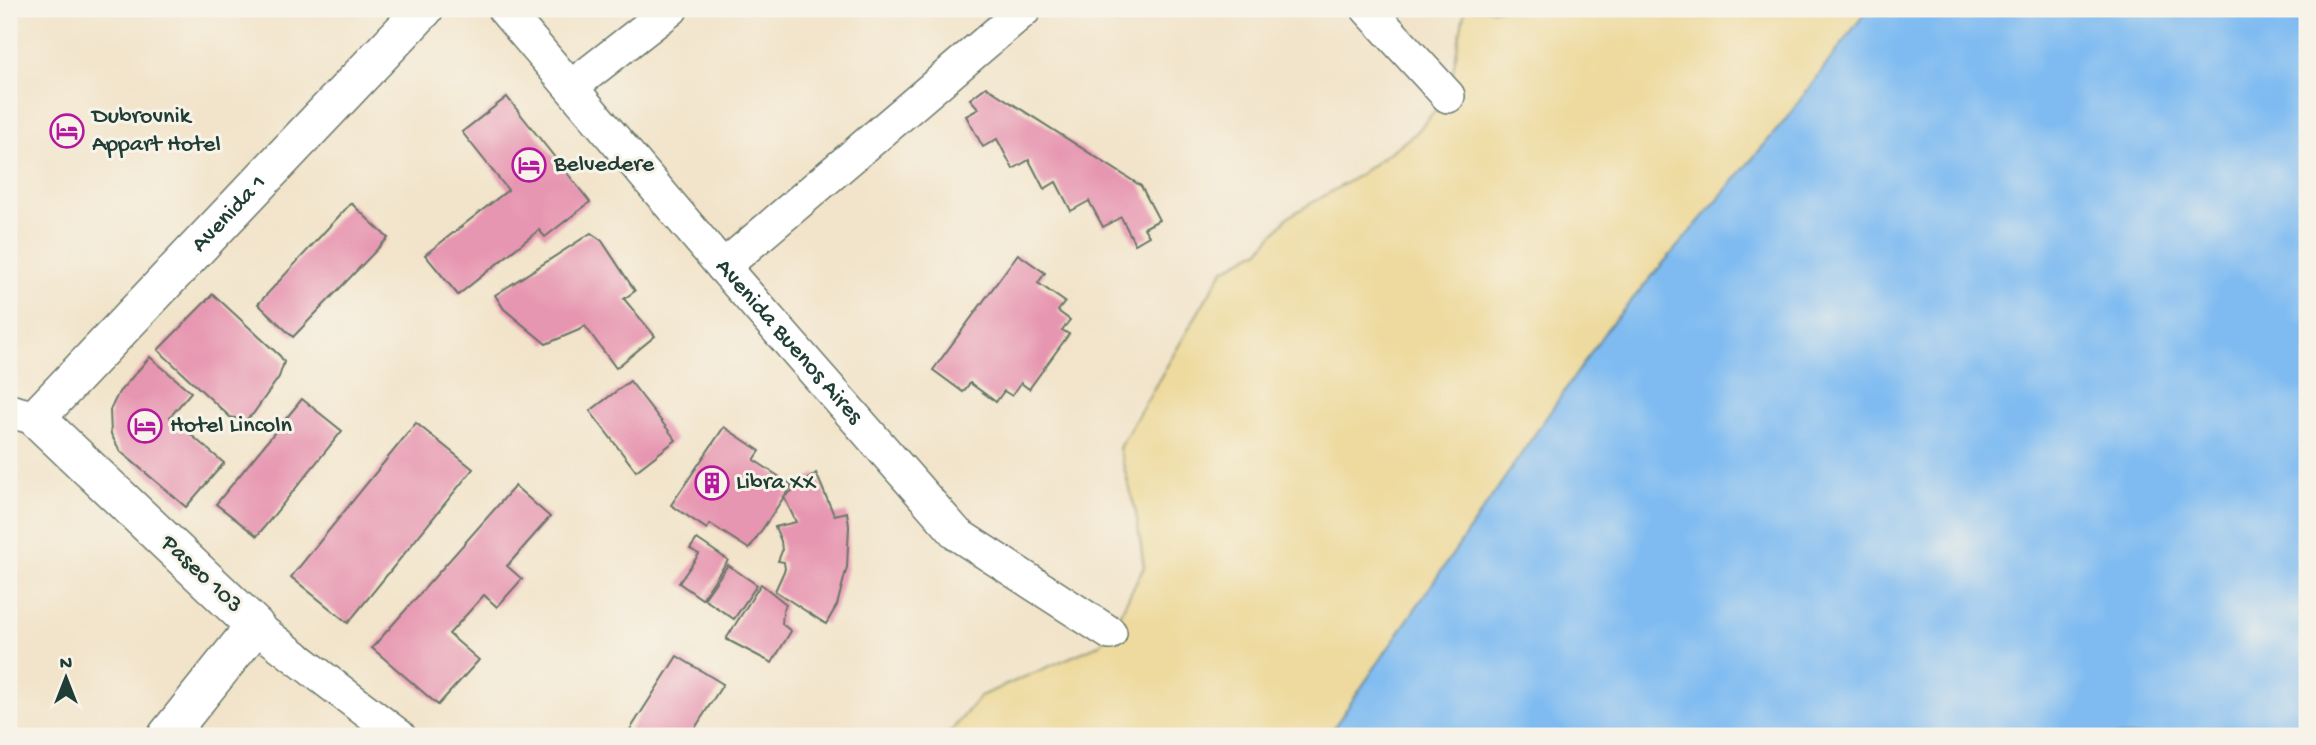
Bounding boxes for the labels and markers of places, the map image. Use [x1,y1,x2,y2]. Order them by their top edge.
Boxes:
place label: Dubrovnik Appart Hotel [90,103,221,160]
hotel icon: Dubrovnik Appart Hotel [48,112,86,150]
hotel icon: Belvedere [510,146,548,184]
place label: Belvedere [553,151,655,180]
hotel icon: Hotel Lincoln [126,407,164,445]
place label: Hotel Lincoln [170,412,293,441]
building icon: Libra XX [693,464,731,502]
place label: Libra XX [736,469,817,498]

